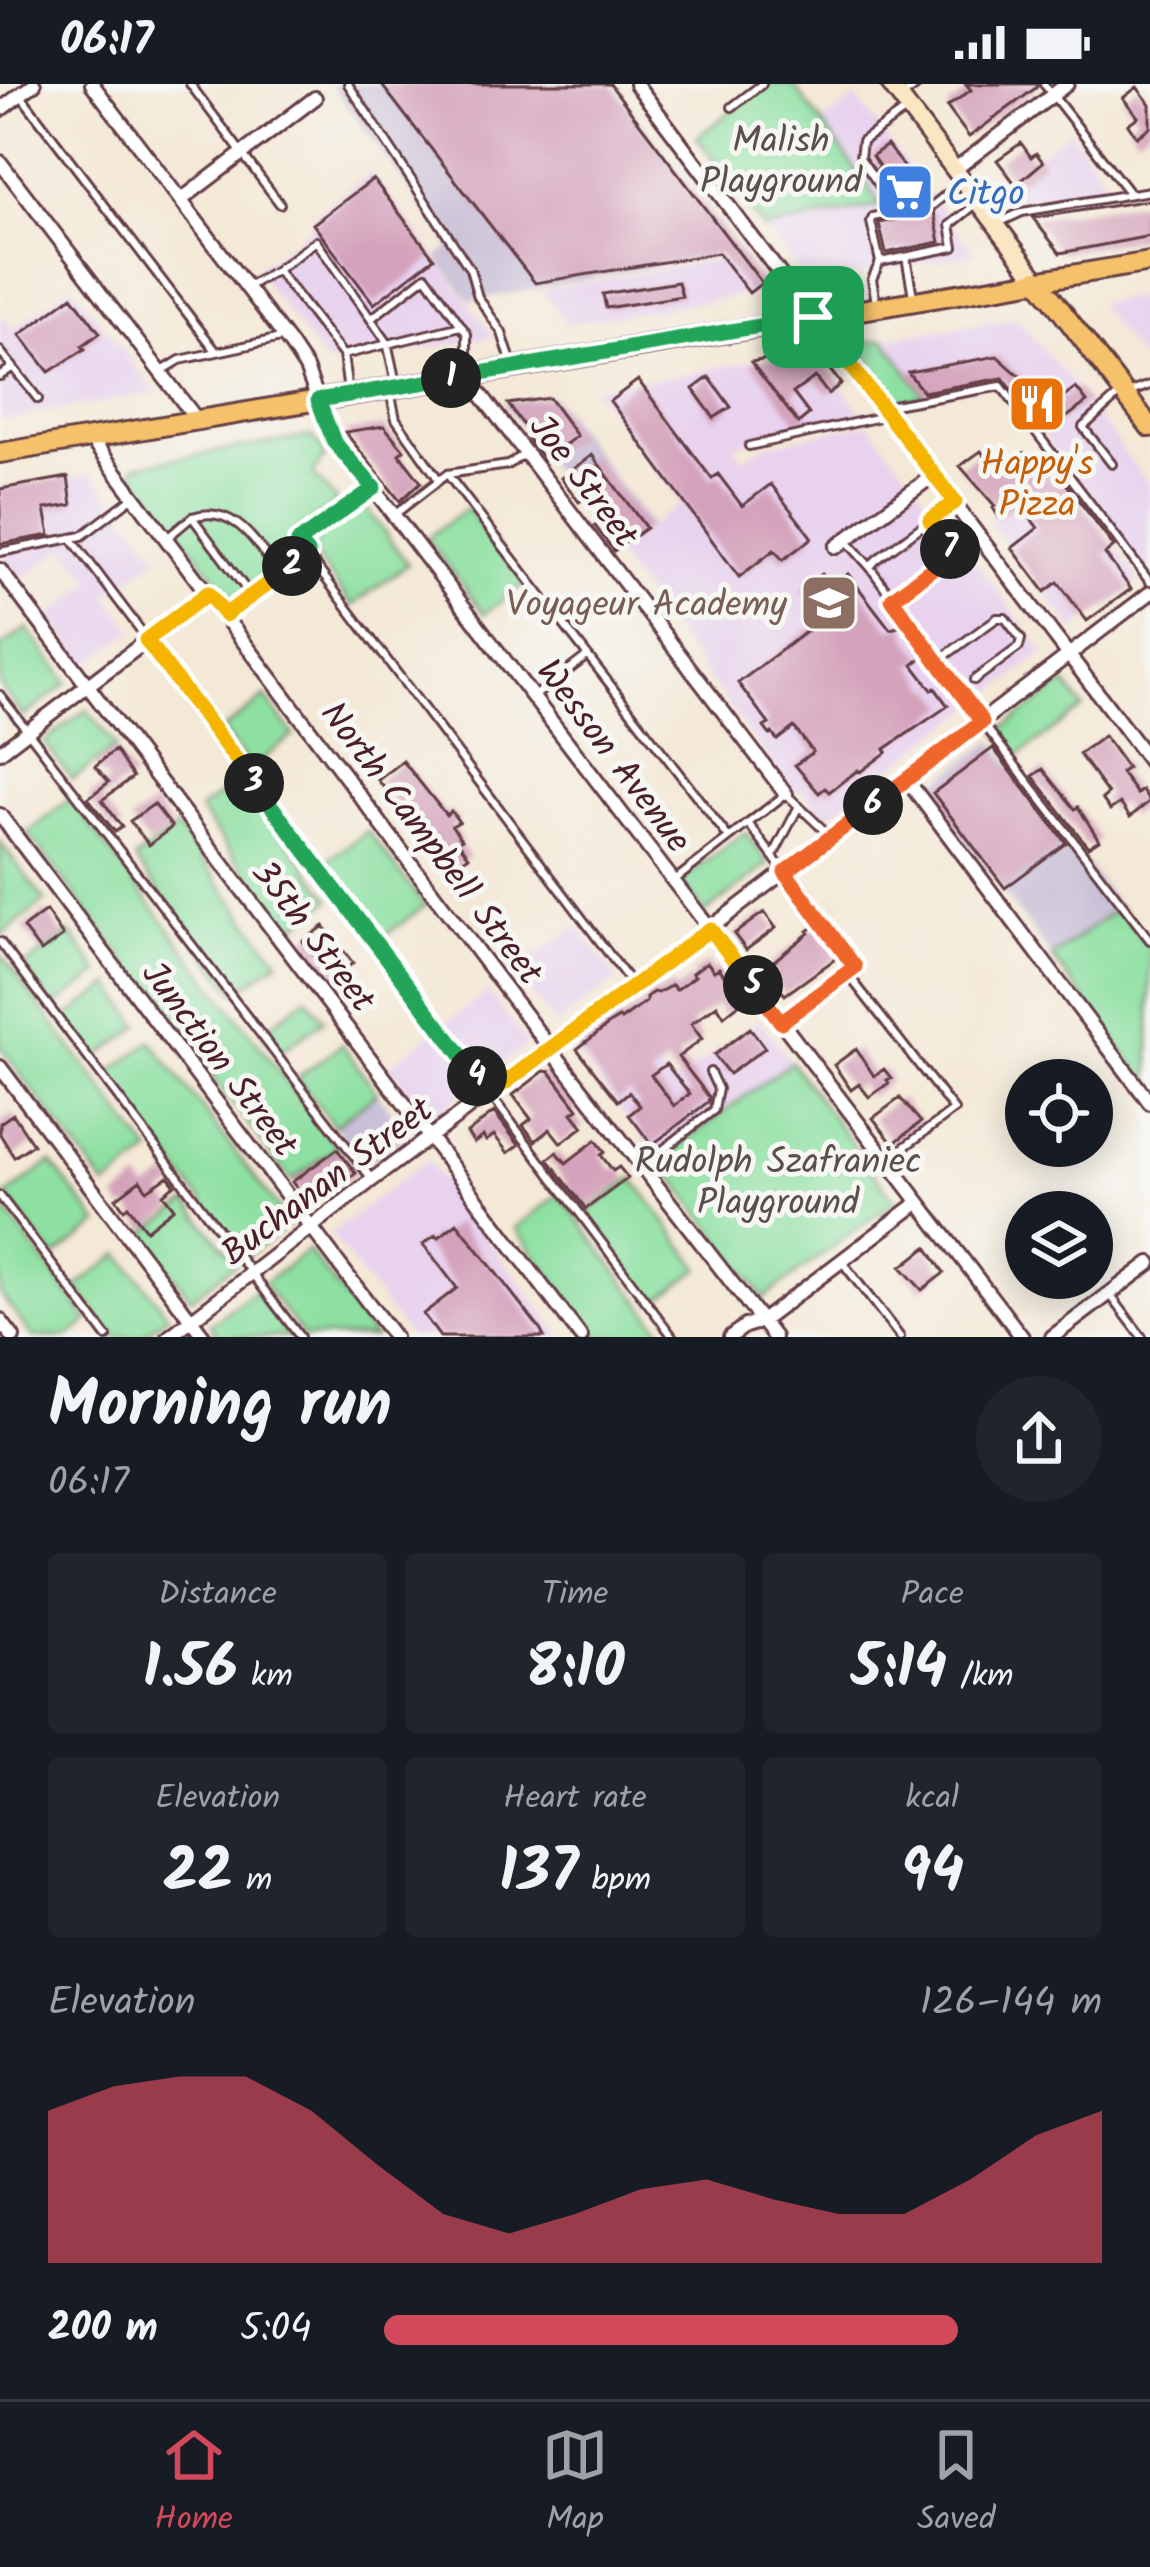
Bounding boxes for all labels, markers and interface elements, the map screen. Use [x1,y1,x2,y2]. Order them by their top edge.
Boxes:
text: 06:17 [60,6,153,78]
park label: Malish Playground [700,114,863,212]
supermarket icon: Citgo [874,161,936,223]
place label: Citgo [947,167,1024,224]
pin [762,266,864,368]
icon: arrive [780,284,846,350]
pin: 1 [421,348,481,408]
text: 1 [446,351,456,404]
restaurant icon: Happy's Pizza [1006,373,1068,435]
street label: Joe Street [513,403,652,562]
place label: Happy's Pizza [981,437,1093,535]
pin: 7 [920,519,980,579]
text: 7 [942,522,958,575]
pin: 2 [262,536,322,596]
text: 2 [282,539,302,592]
school or university icon: Voyageur Academy [798,572,860,634]
place label: Voyageur Academy [506,578,788,635]
street label: Wesson Avenue [520,648,704,866]
street label: North Campbell Street [304,690,557,999]
pin: 3 [224,753,284,813]
text: 3 [245,756,263,809]
pin: 6 [843,775,903,835]
text: 6 [864,778,882,831]
street label: 35th Street [236,849,389,1027]
street label: Junction Street [125,950,312,1171]
pin: 5 [723,955,783,1015]
text: 5 [745,958,761,1011]
pin: 4 [447,1046,507,1106]
text: 4 [468,1049,486,1102]
map controls [1005,1059,1113,1299]
button: locate [1005,1059,1113,1167]
street label: Buchanan Street [210,1083,447,1282]
park label: Rudolph Szafraniec Playground [635,1135,921,1233]
button: layers [1005,1191,1113,1299]
text: Morning run [48,1355,392,1460]
button: share [976,1376,1102,1502]
text: 06:17 [48,1453,129,1515]
text: Distance [158,1569,277,1622]
text: Time [542,1569,608,1622]
text: Pace [901,1569,964,1622]
text: 1.56 [143,1622,238,1718]
text: 8:10 [525,1622,625,1718]
text: 5:14 [851,1622,947,1718]
text: km [238,1651,293,1704]
text: /km [947,1651,1014,1704]
text: Elevation [155,1773,280,1826]
text: Heart rate [503,1773,647,1826]
text: kcal [905,1773,959,1826]
text: 22 [163,1826,233,1922]
text: 137 [499,1826,578,1922]
text: 94 [901,1826,964,1922]
text: m [233,1855,272,1908]
text: bpm [578,1855,651,1908]
text: Elevation [48,1973,196,2035]
text: 126–144 m [920,1973,1102,2035]
text: 200 m [48,2299,158,2361]
text: 5:04 [240,2299,312,2361]
tab: Home [155,2422,233,2547]
tab: Map [542,2422,608,2547]
tab: Saved [917,2422,995,2547]

